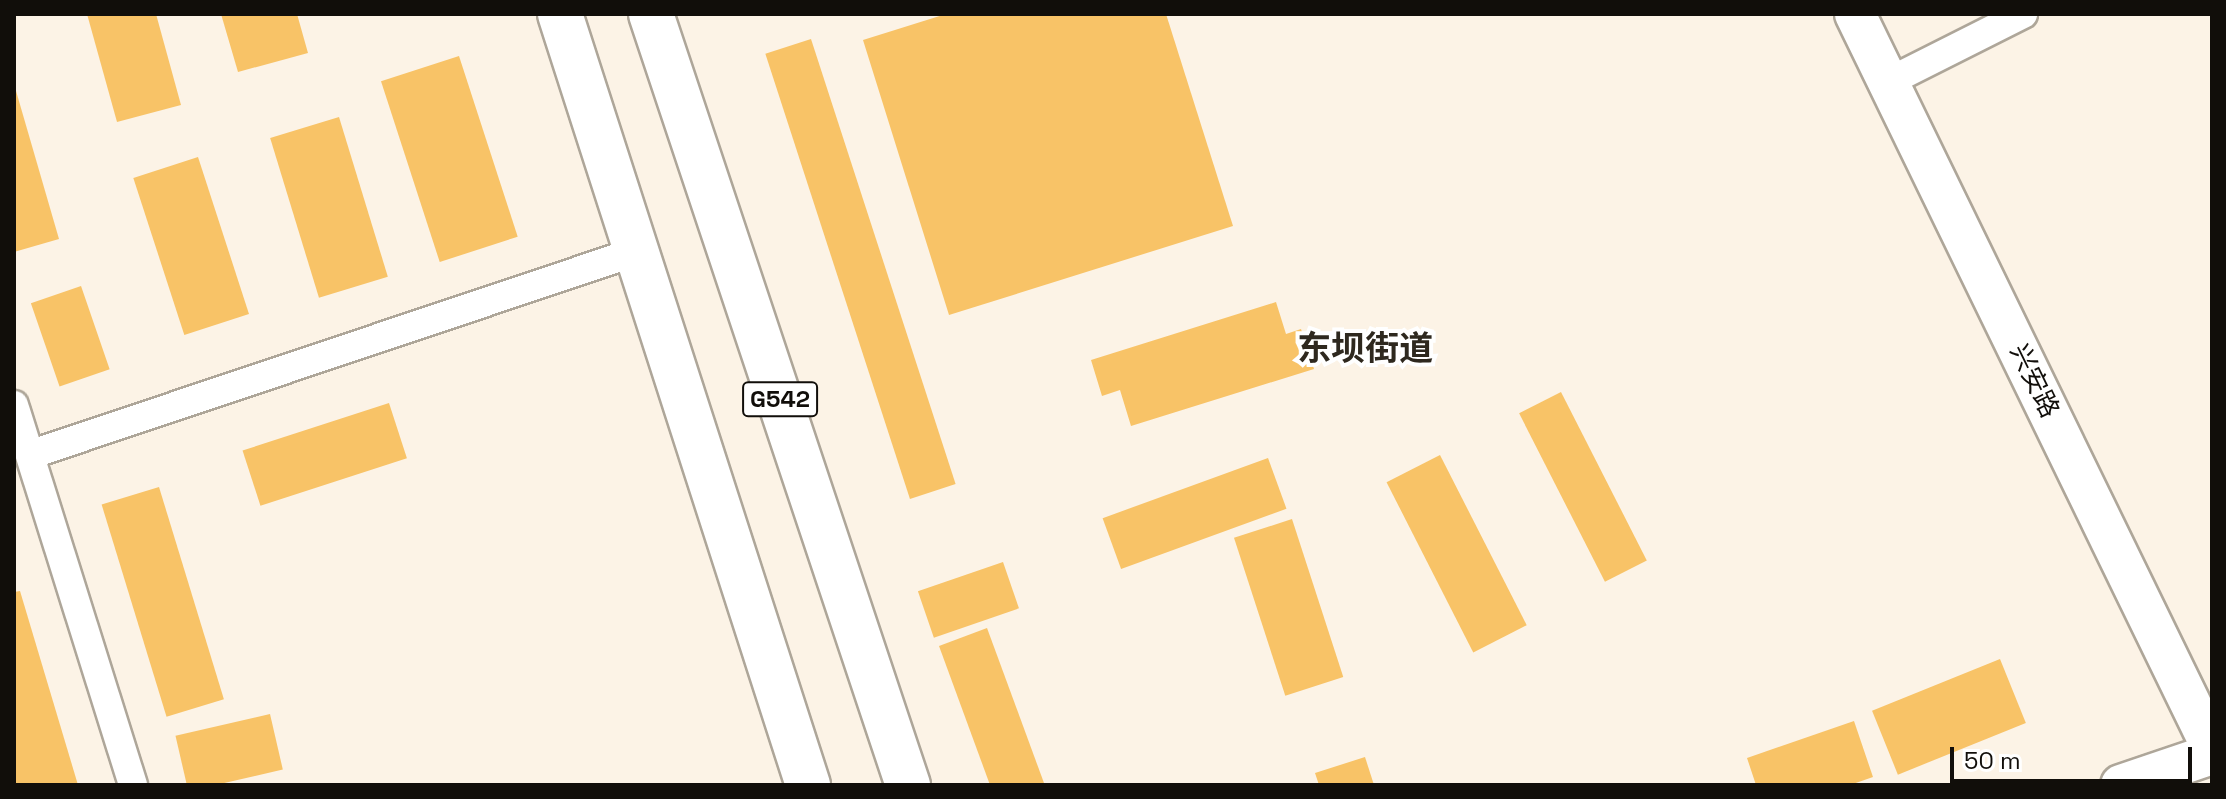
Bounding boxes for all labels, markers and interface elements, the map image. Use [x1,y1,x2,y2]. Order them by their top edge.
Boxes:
district label: 东坝街道 [1297,329,1433,369]
street label: 兴安路 [2003,339,2065,423]
road number: G542 [742,379,818,419]
scale bar [1954,731,2196,781]
text: 50 m [1964,745,2021,776]

